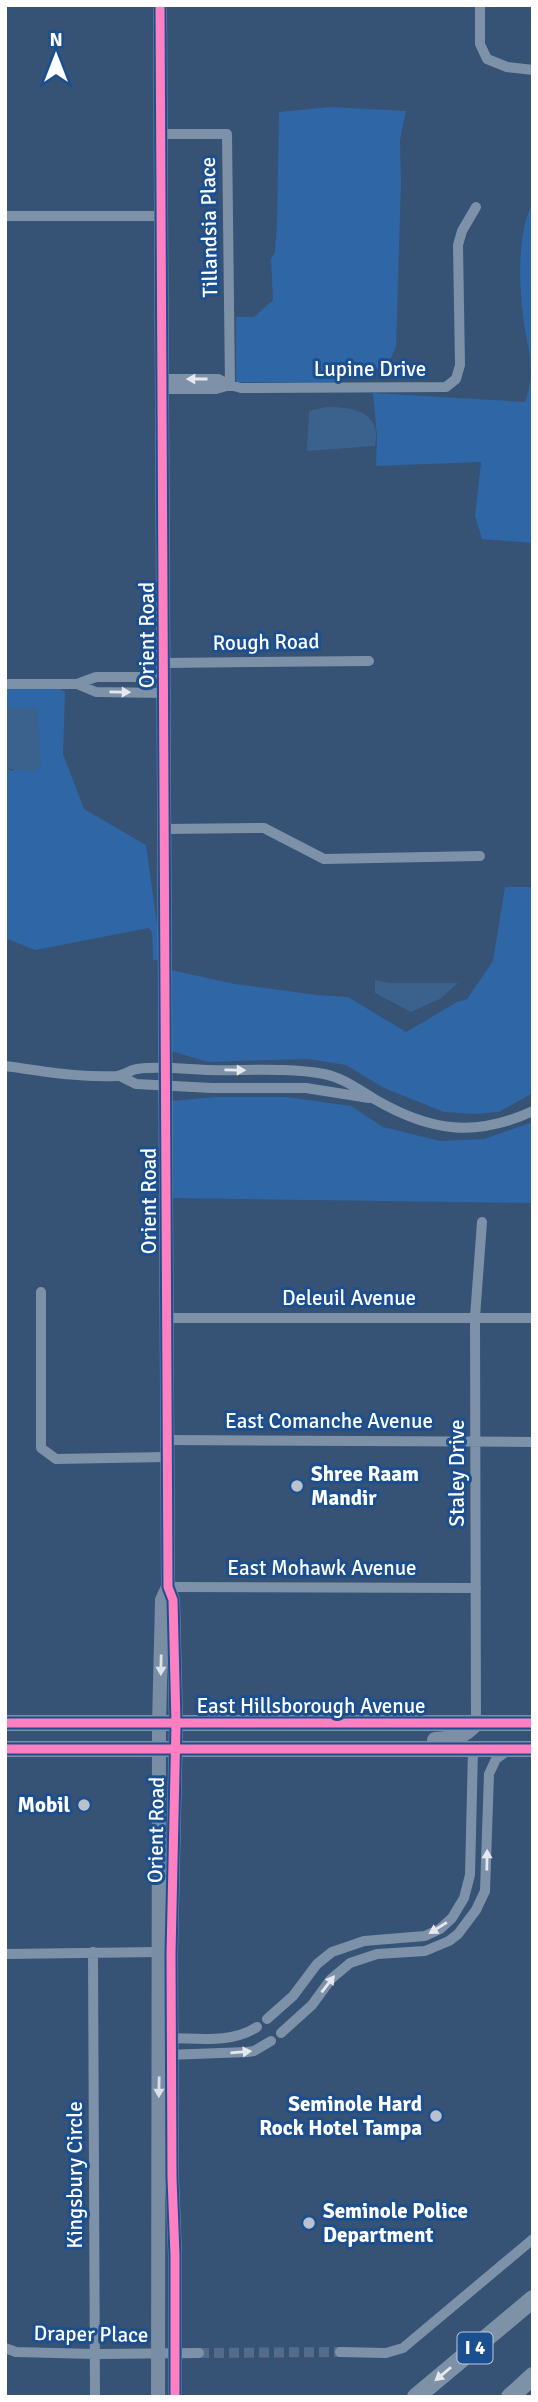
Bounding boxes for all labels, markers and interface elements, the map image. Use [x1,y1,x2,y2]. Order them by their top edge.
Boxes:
north arrow [21,21,91,91]
text: N [49,28,63,52]
street label: Tillandsia Place [195,157,223,297]
street label: Lupine Drive [314,356,426,382]
one-way arrow [186,373,208,385]
street label: Orient Road [134,582,160,688]
street label: Rough Road [212,628,320,656]
one-way arrow [109,686,131,698]
one-way arrow [224,1065,246,1076]
street label: Orient Road [136,1148,162,1254]
street label: Deleuil Avenue [282,1285,416,1311]
street label: East Comanche Avenue [225,1408,433,1434]
street label: Staley Drive [444,1419,470,1527]
place label: Shree Raam Mandir [311,1461,419,1511]
marker: Shree Raam Mandir [289,1478,305,1494]
street label: East Mohawk Avenue [227,1555,417,1581]
one-way arrow [155,1655,166,1677]
street label: East Hillsborough Avenue [196,1693,426,1719]
street label: Orient Road [142,1777,170,1883]
place label: Mobil [17,1792,70,1818]
marker: Mobil [76,1797,92,1813]
one-way arrow [481,1849,493,1871]
one-way arrow [429,1922,448,1934]
one-way arrow [320,1975,334,1993]
one-way arrow [230,2046,252,2057]
one-way arrow [154,2076,165,2098]
place label: Seminole Hard Rock Hotel Tampa [259,2091,422,2141]
street label: Kingsbury Circle [62,2101,88,2249]
marker: Seminole Hard Rock Hotel Tampa [428,2108,444,2124]
place label: Seminole Police Department [323,2198,468,2248]
marker: Seminole Police Department [301,2215,317,2231]
street label: Draper Place [33,2320,149,2348]
road number: I 4 [458,2332,492,2364]
one-way arrow [434,2366,452,2382]

